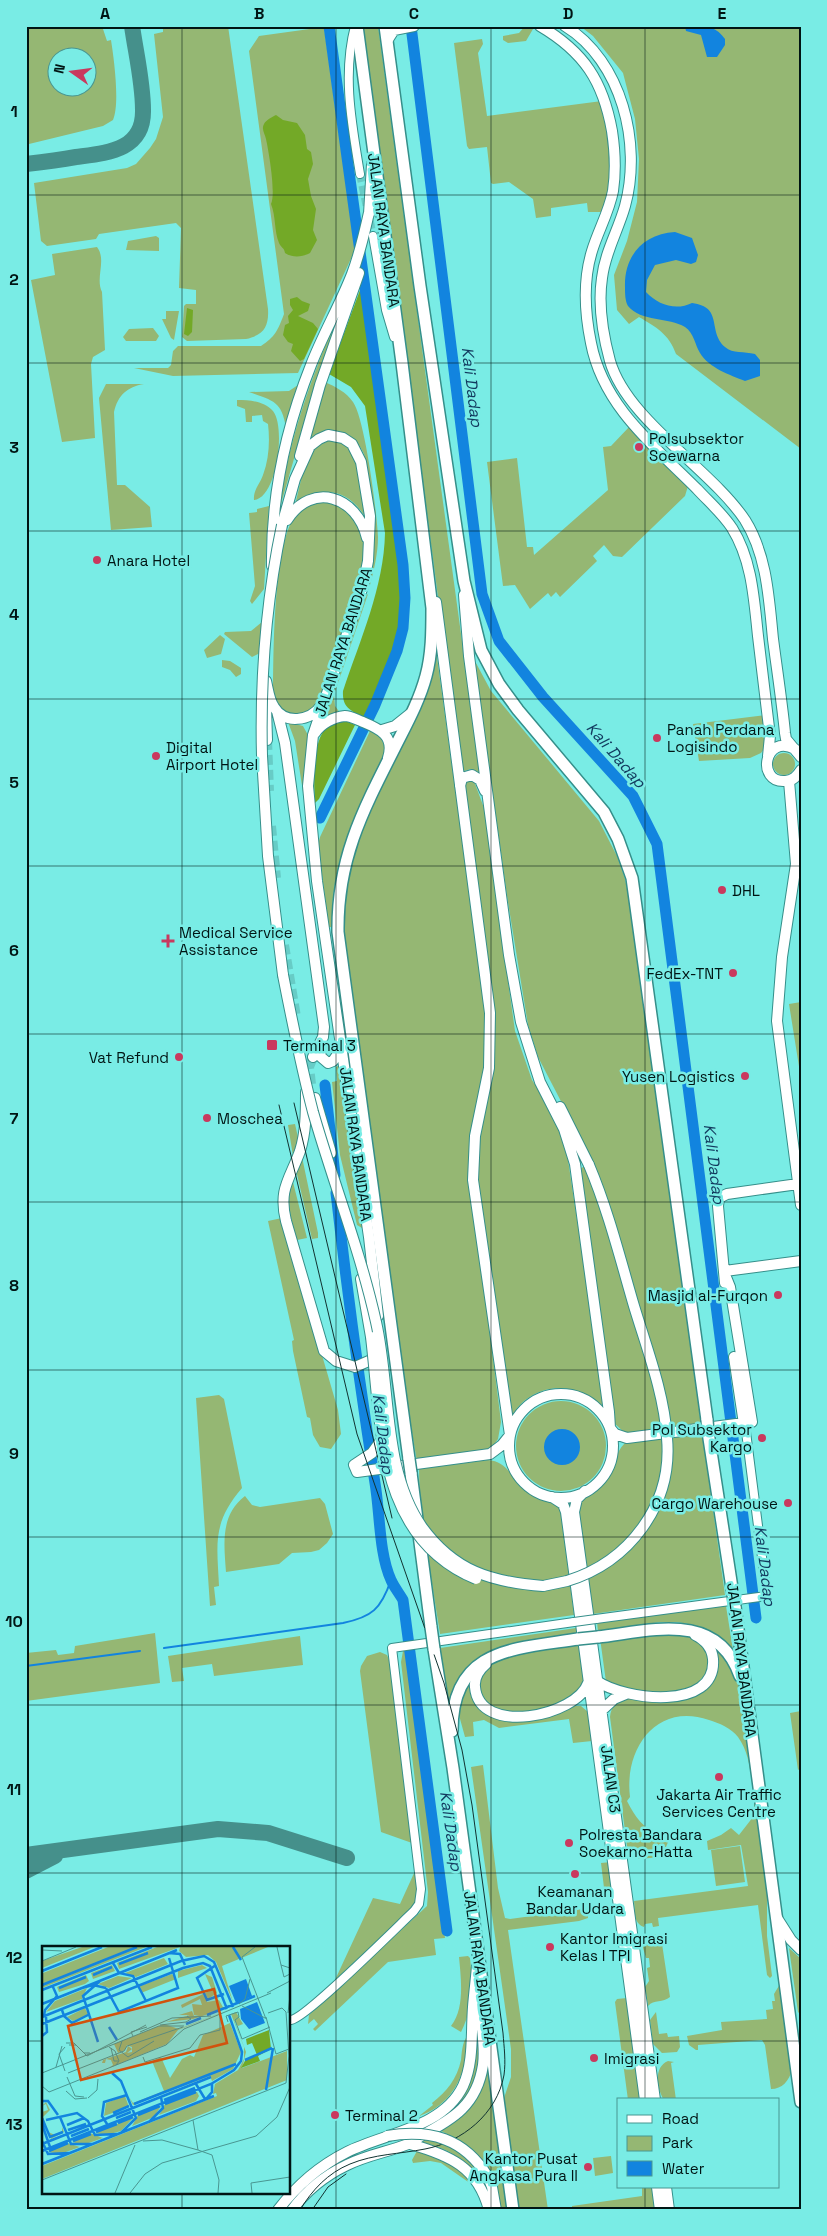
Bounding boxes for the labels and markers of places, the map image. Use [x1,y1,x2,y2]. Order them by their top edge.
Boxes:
place label: Polsubsektor Soewarna [649,429,744,465]
marker: Polsubsektor Soewarna [633,441,645,453]
place label: Anara Hotel [107,551,190,570]
marker: Anara Hotel [91,554,103,566]
place label: Panah Perdana Logisindo [667,720,775,756]
marker: Panah Perdana Logisindo [651,732,663,744]
place label: Digital Airport Hotel [166,738,258,774]
marker: Digital Airport Hotel [150,750,162,762]
place label: DHL [732,881,760,900]
marker: DHL [716,884,728,896]
place label: Medical Service Assistance [179,923,293,959]
marker: Medical Service Assistance [161,934,175,948]
place label: FedEx-TNT [647,964,723,983]
marker: FedEx-TNT [727,967,739,979]
place label: Terminal 3 [283,1036,356,1055]
marker: Terminal 3 [265,1038,279,1052]
place label: Vat Refund [89,1048,169,1067]
marker: Vat Refund [173,1051,185,1063]
place label: Yusen Logistics [622,1067,735,1086]
marker: Yusen Logistics [739,1070,751,1082]
place label: Moschea [217,1109,283,1128]
marker: Moschea [201,1112,213,1124]
place label: Masjid al-Furqon [648,1286,768,1305]
marker: Masjid al-Furqon [772,1289,784,1301]
place label: Pol Subsektor Kargo [652,1420,752,1456]
marker: Pol Subsektor Kargo [756,1432,768,1444]
place label: Cargo Warehouse [651,1494,778,1513]
marker: Cargo Warehouse [782,1497,794,1509]
marker: Jakarta Air Traffic Services Centre [713,1771,725,1783]
place label: Jakarta Air Traffic Services Centre [656,1785,782,1821]
place label: Polresta Bandara Soekarno-Hatta [579,1825,702,1861]
marker: Polresta Bandara Soekarno-Hatta [563,1837,575,1849]
marker: Keamanan Bandar Udara [569,1868,581,1880]
place label: Keamanan Bandar Udara [526,1882,624,1918]
place label: Kantor Imigrasi Kelas I TPI [560,1929,668,1965]
marker: Kantor Imigrasi Kelas I TPI [544,1941,556,1953]
place label: Imigrasi [604,2049,659,2068]
marker: Imigrasi [588,2052,600,2064]
place label: Terminal 2 [345,2106,418,2125]
marker: Terminal 2 [329,2109,341,2121]
place label: Kantor Pusat Angkasa Pura II [470,2149,578,2185]
marker: Kantor Pusat Angkasa Pura II [582,2161,594,2173]

